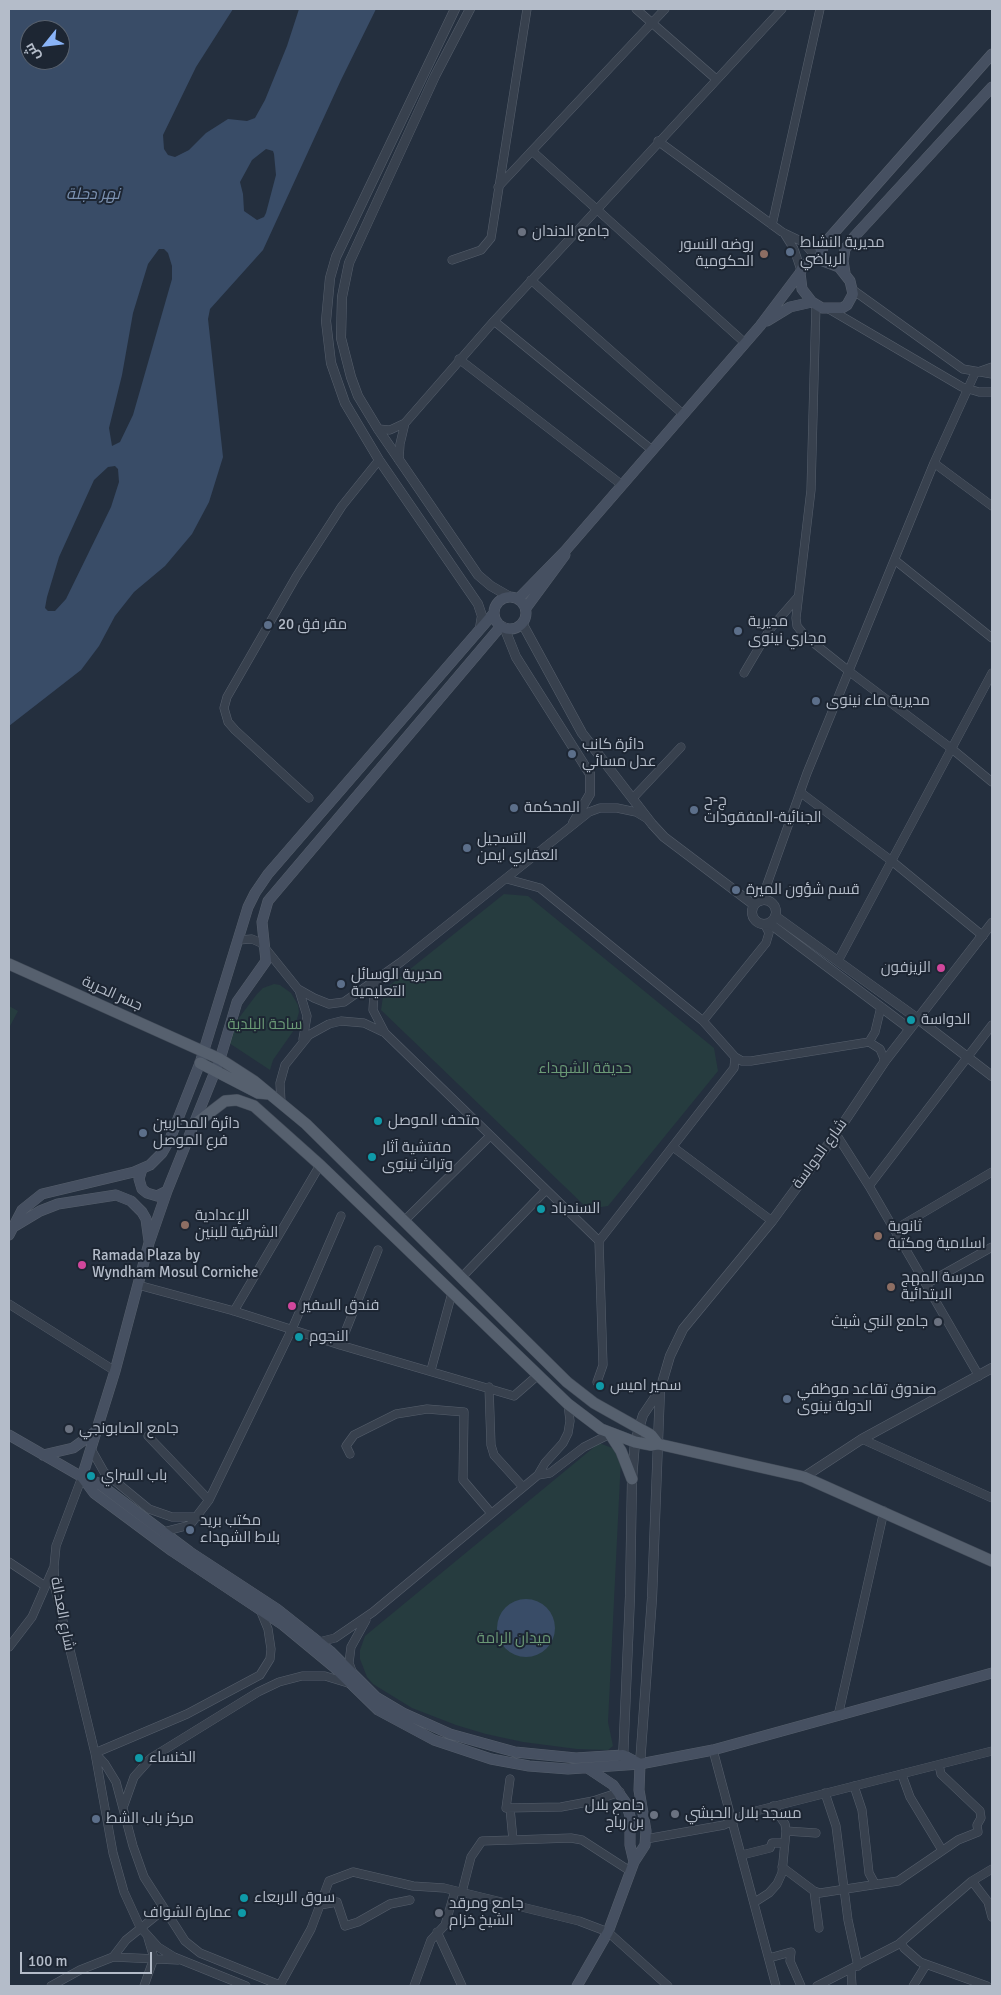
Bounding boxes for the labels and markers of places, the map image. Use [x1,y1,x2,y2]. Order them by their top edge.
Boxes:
place label: جامع الدندان [532,223,609,241]
marker: جامع الدندان [516,226,528,238]
place label: مديرية النشاط الرياضي [800,234,885,269]
place label: روضه النسور الحكومية [680,236,754,271]
marker: مديرية النشاط الرياضي [784,246,796,258]
marker: روضه النسور الحكومية [758,248,770,260]
place label: مديرية مجاري نينوى [748,613,827,648]
place label: مقر فق 20 [278,616,347,634]
marker: مقر فق 20 [262,619,274,631]
marker: مديرية مجاري نينوى [732,625,744,637]
place label: مديرية ماء نينوى [826,692,930,710]
marker: مديرية ماء نينوى [810,695,822,707]
place label: دائرة كانب عدل مسائي [582,736,656,771]
marker: دائرة كانب عدل مسائي [566,748,578,760]
place label: ج-ح الجنائية-المفقودات [704,792,822,827]
place label: المحكمة [524,799,580,817]
marker: المحكمة [508,802,520,814]
marker: ج-ح الجنائية-المفقودات [688,804,700,816]
place label: التسجيل العقاري ايمن [477,830,558,865]
marker: التسجيل العقاري ايمن [461,842,473,854]
place label: قسم شؤون الميرة [746,881,860,899]
marker: قسم شؤون الميرة [730,884,742,896]
place label: الزيزفون [881,959,931,977]
marker: الزيزفون [935,962,947,974]
place label: مديرية الوسائل التعليمية [351,966,442,1001]
marker: مديرية الوسائل التعليمية [335,978,347,990]
place label: الدواسة [921,1011,970,1029]
marker: الدواسة [905,1014,917,1026]
place label: متحف الموصل [388,1112,480,1130]
place label: دائرة المحاربين فرع الموصل [153,1115,239,1150]
marker: متحف الموصل [372,1115,384,1127]
marker: دائرة المحاربين فرع الموصل [137,1127,149,1139]
place label: مفتشية آثار وتراث نينوى [382,1139,453,1174]
marker: مفتشية آثار وتراث نينوى [366,1151,378,1163]
place label: السندباد [551,1200,600,1218]
marker: السندباد [535,1203,547,1215]
place label: الإعدادية الشرقية للبنين [195,1207,278,1242]
place label: ثانوية اسلامية ومكتبة [888,1218,986,1253]
marker: الإعدادية الشرقية للبنين [179,1219,191,1231]
marker: ثانوية اسلامية ومكتبة [872,1230,884,1242]
place label: Ramada Plaza by Wyndham Mosul Corniche [92,1247,259,1282]
marker: Ramada Plaza by Wyndham Mosul Corniche [76,1259,88,1271]
place label: مدرسة المهج الابتدائية [901,1269,985,1304]
marker: مدرسة المهج الابتدائية [885,1281,897,1293]
place label: فندق السفير [302,1297,379,1315]
marker: فندق السفير [286,1300,298,1312]
place label: جامع النبي شيث [831,1313,928,1331]
marker: جامع النبي شيث [932,1316,944,1328]
place label: النجوم [309,1328,349,1346]
marker: النجوم [293,1331,305,1343]
place label: سمير اميس [610,1377,682,1395]
marker: سمير اميس [594,1380,606,1392]
place label: صندوق تقاعد موظفي الدولة نينوى [797,1381,937,1416]
marker: صندوق تقاعد موظفي الدولة نينوى [781,1393,793,1405]
place label: جامع الصابونجي [79,1420,179,1438]
marker: جامع الصابونجي [63,1423,75,1435]
place label: باب السراي [101,1467,167,1485]
marker: باب السراي [85,1470,97,1482]
place label: مكتب بريد بلاط الشهداء [200,1512,280,1547]
marker: مكتب بريد بلاط الشهداء [184,1524,196,1536]
place label: الخنساء [149,1749,196,1767]
marker: الخنساء [133,1752,145,1764]
place label: جامع بلال بن رباح [585,1797,644,1832]
place label: مسجد بلال الحبشي [685,1805,802,1823]
marker: مسجد بلال الحبشي [669,1808,681,1820]
marker: جامع بلال بن رباح [648,1809,660,1821]
place label: مركز باب الشط [106,1810,194,1828]
marker: مركز باب الشط [90,1813,102,1825]
place label: سوق الاربعاء [254,1889,335,1907]
marker: سوق الاربعاء [238,1892,250,1904]
place label: جامع ومرقد الشيخ خزام [449,1895,524,1930]
place label: عمارة الشواف [143,1904,232,1922]
marker: عمارة الشواف [236,1907,248,1919]
marker: جامع ومرقد الشيخ خزام [433,1907,445,1919]

